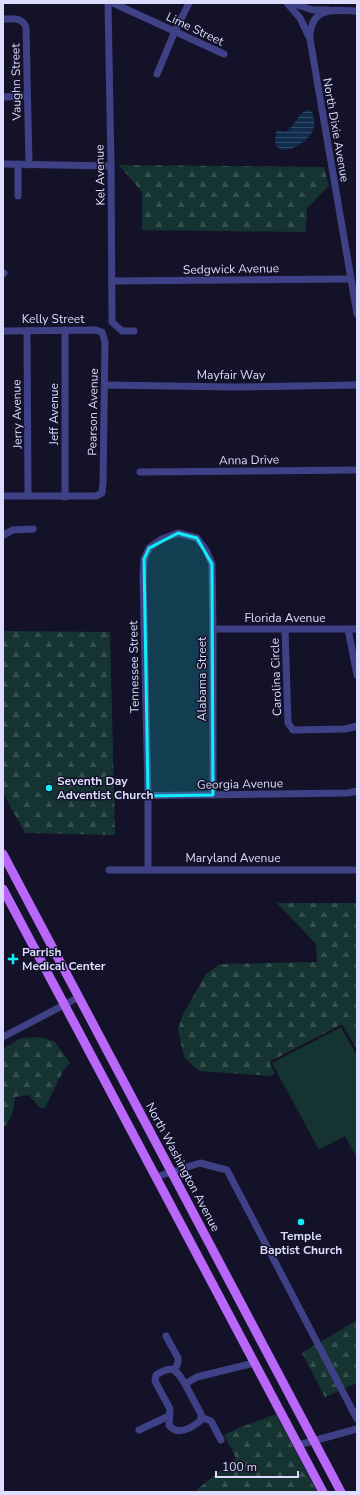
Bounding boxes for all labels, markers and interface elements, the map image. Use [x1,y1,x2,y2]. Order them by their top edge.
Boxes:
street label: Lime Street [164,9,227,50]
street label: Vaughn Street [7,42,25,122]
street label: North Dixie Avenue [319,77,353,183]
street label: Kel Avenue [91,144,109,206]
street label: Sedgwick Avenue [183,260,279,278]
street label: Kelly Street [22,311,85,327]
street label: Mayfair Way [197,367,266,383]
street label: Pearson Avenue [84,368,102,456]
street label: Jerry Avenue [8,379,26,450]
street label: Jeff Avenue [46,383,62,446]
street label: Anna Drive [219,451,279,469]
street label: Florida Avenue [244,610,326,626]
street label: Tennessee Street [125,620,143,714]
street label: Alabama Street [194,636,210,721]
street label: Carolina Circle [267,638,285,716]
place label: Seventh Day Adventist Church [57,773,154,803]
street label: Georgia Avenue [197,775,283,793]
marker: Seventh Day Adventist Church [44,783,54,793]
street label: Maryland Avenue [185,850,281,866]
place label: Parrish Medical Center [22,944,106,974]
marker: Parrish Medical Center [7,953,19,965]
street label: North Washington Avenue [142,1100,224,1234]
marker: Temple Baptist Church [296,1217,306,1227]
place label: Temple Baptist Church [260,1228,342,1258]
scale bar [216,1453,298,1479]
text: 100 m [222,1459,257,1475]

